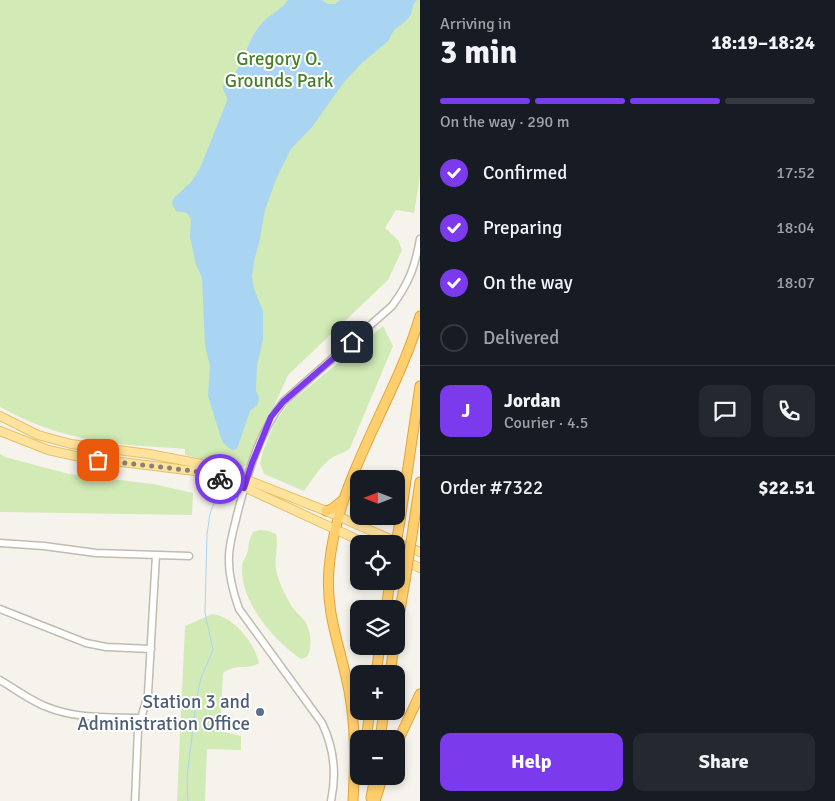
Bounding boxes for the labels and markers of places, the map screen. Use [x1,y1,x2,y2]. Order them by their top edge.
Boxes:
pin [331,321,373,363]
pin [77,439,119,481]
place label: Station 3 and Administration Office [77,690,250,736]
marker: Station 3 and Administration Office [254,706,266,718]

